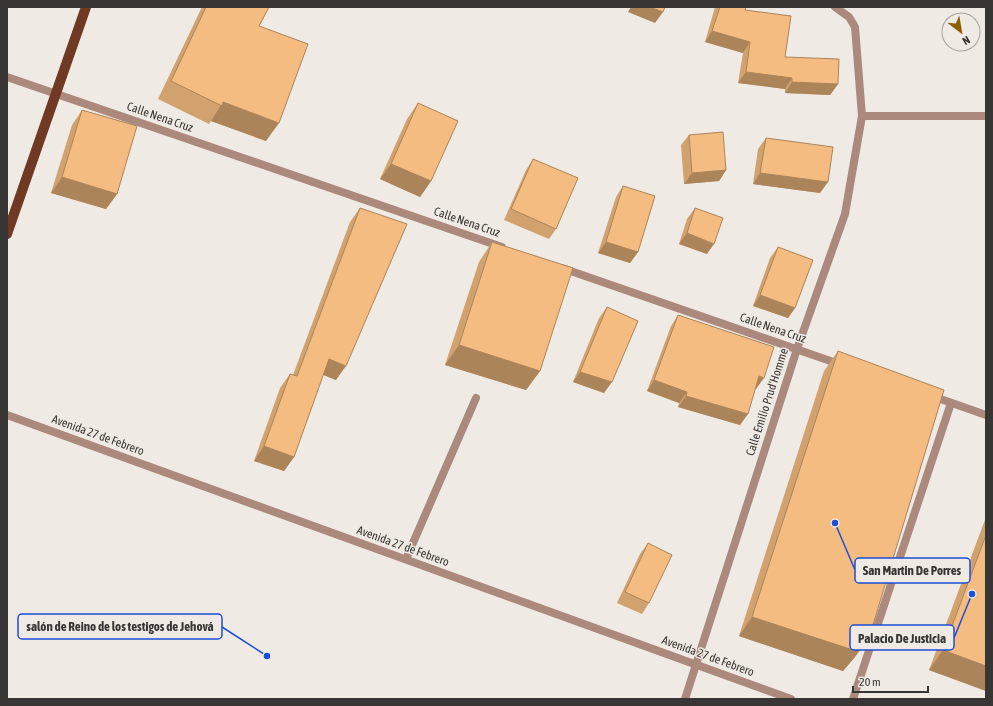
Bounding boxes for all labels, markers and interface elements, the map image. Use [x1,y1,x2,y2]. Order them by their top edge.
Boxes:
north arrow [941,12,981,52]
text: N [960,34,972,47]
street label: Calle Nena Cruz [125,99,196,135]
street label: Calle Nena Cruz [432,204,503,240]
street label: Calle Nena Cruz [738,310,809,346]
street label: Calle Emilio Prud'Homme [743,346,791,458]
street label: Avenida 27 de Febrero [50,412,146,458]
street label: Avenida 27 de Febrero [355,523,451,569]
callout: San Martin De Porres [855,558,970,583]
text: San Martin De Porres [863,563,962,578]
callout: salón de Reino de los testigos de Jehová [18,614,222,639]
text: salón de Reino de los testigos de Jehová [26,619,214,634]
callout: Palacio De Justicia [850,625,954,650]
text: Palacio De Justicia [858,631,946,646]
street label: Avenida 27 de Febrero [660,633,756,679]
scale bar [853,668,928,694]
text: 20 m [859,675,881,689]

